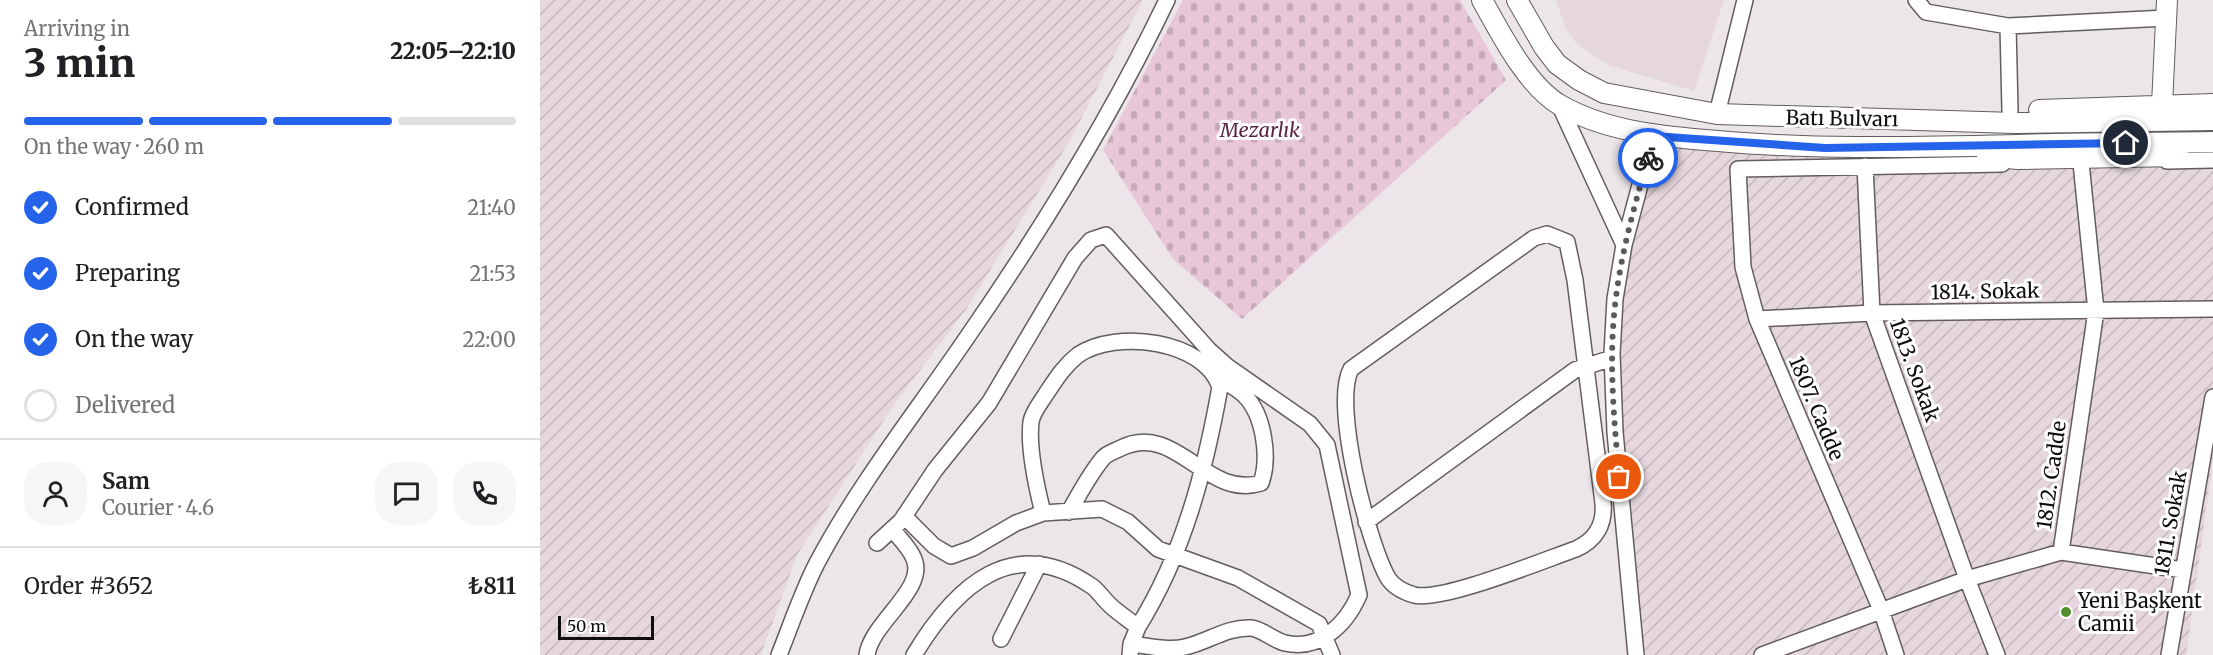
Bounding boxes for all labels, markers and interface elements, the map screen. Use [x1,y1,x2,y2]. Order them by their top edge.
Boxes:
text: Arriving in [24,16,130,41]
text: 22:05–22:10 [390,37,516,65]
text: 3 min [24,39,135,88]
street label: Batı Bulvarı [1785,105,1899,131]
park label: Mezarlık [1219,117,1300,142]
pin [2100,117,2151,168]
icon: home [2109,126,2142,159]
courier [1618,128,1678,188]
text: On the way · 260 m [24,134,204,159]
icon: bike [1632,142,1665,175]
icon: check [24,191,57,224]
text: Confirmed [75,193,189,221]
text: 21:40 [467,195,516,220]
icon: check [24,257,57,290]
text: Preparing [75,259,180,287]
text: 21:53 [470,261,516,286]
street label: 1814. Sokak [1930,278,2040,304]
street label: 1813. Sokak [1885,315,1945,426]
icon: check [24,323,57,356]
text: On the way [75,325,193,353]
text: 22:00 [462,327,516,352]
street label: 1807. Cadde [1784,352,1850,464]
text: Delivered [75,391,175,419]
street label: 1812. Cadde [2031,419,2071,531]
pin [1593,451,1644,502]
icon: bag [1602,460,1635,493]
button: person [24,462,87,525]
button: chat [375,462,438,525]
button: phone [453,462,516,525]
text: Sam [102,467,150,495]
street label: 1811. Sokak [2148,468,2192,578]
text: Courier · 4.6 [102,495,214,520]
text: Order #3652 [24,572,153,600]
text: ₺811 [468,572,516,600]
place label: Yeni Başkent Camii [2077,588,2202,636]
marker: Yeni Başkent Camii [2059,605,2073,619]
scale bar [558,613,654,640]
text: 50 m [567,616,606,636]

